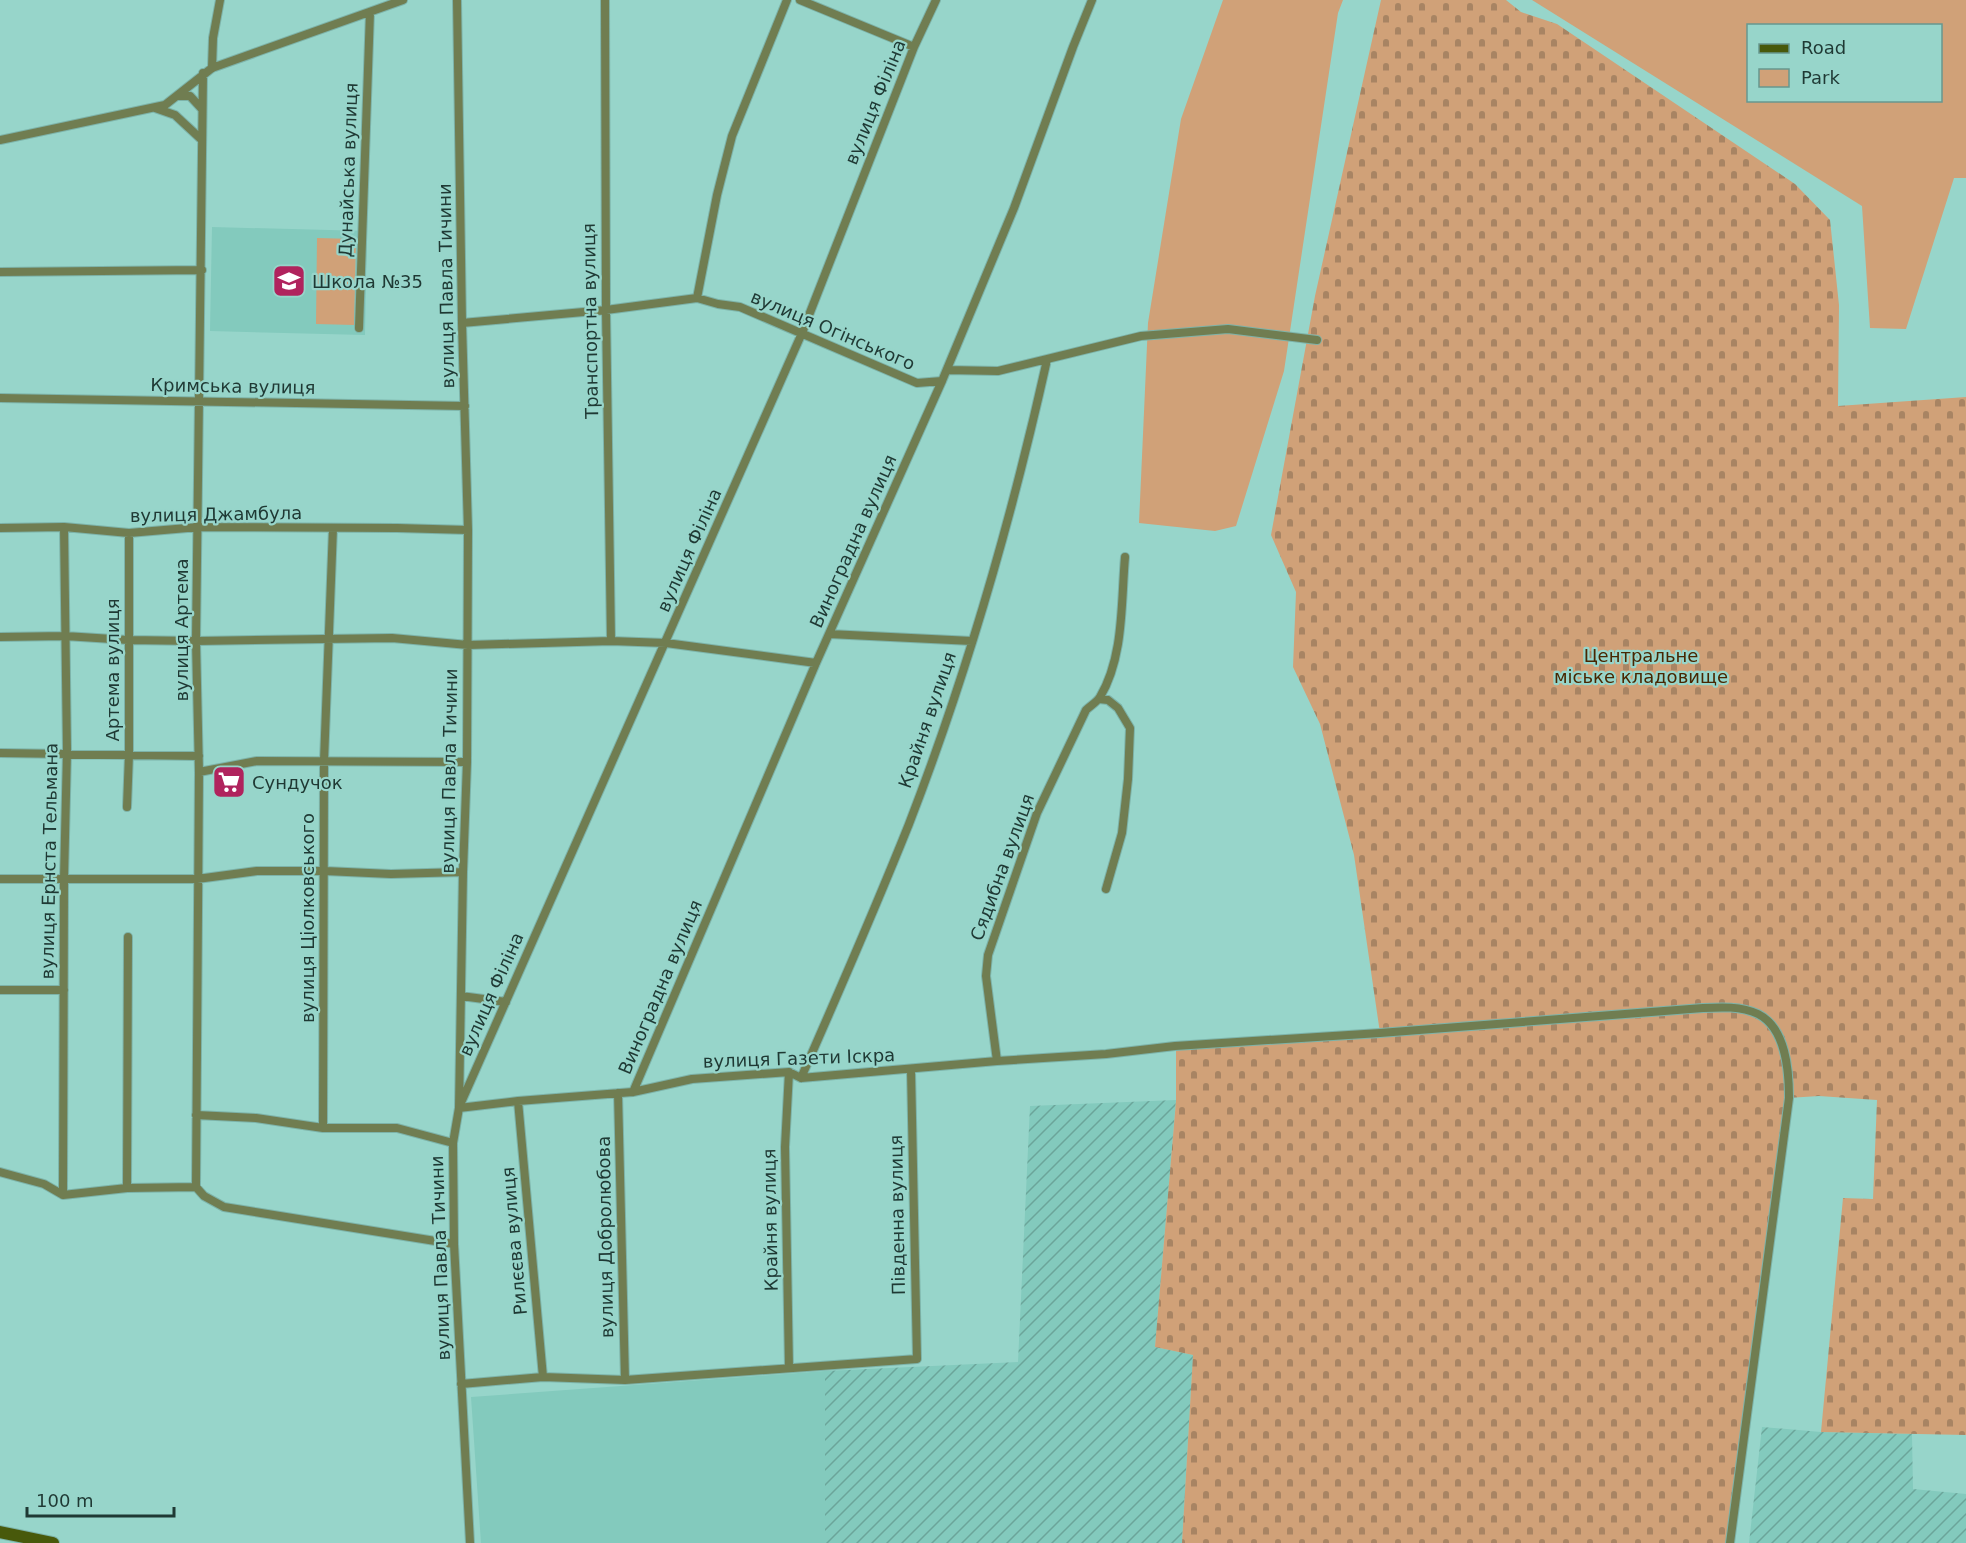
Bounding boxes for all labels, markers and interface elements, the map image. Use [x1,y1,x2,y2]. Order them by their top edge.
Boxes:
legend [1747,24,1942,102]
street label: вулиця Філіна [840,36,910,168]
text: Road [1801,37,1846,58]
text: Park [1801,67,1840,88]
street label: Дунайська вулиця [334,82,362,258]
street label: вулиця Павла Тичини [434,183,458,389]
street label: Транспортна вулиця [578,223,602,420]
school or university icon: Школа №35 [271,263,307,299]
place label: Школа №35 [312,271,423,292]
street label: вулиця Огінського [748,286,918,374]
street label: Кримська вулиця [150,374,316,398]
street label: Виноградна вулиця [805,451,901,631]
street label: вулиця Філіна [652,485,726,615]
street label: вулиця Джамбула [130,502,302,526]
street label: вулиця Артема [171,558,192,702]
street label: Артема вулиця [102,598,123,742]
park label: Центральне міське кладовище [1554,645,1728,687]
street label: Крайня вулиця [894,649,960,791]
street label: вулиця Павла Тичини [437,668,461,874]
street label: вулиця Ернста Тельмана [36,743,62,979]
supermarket icon: Сундучок [211,764,247,800]
place label: Сундучок [252,772,343,793]
street label: Сядибна вулиця [966,791,1038,943]
street label: вулиця Ціолковського [297,813,318,1023]
street label: Виноградна вулиця [614,897,706,1077]
street label: вулиця Філіна [454,929,528,1059]
street label: вулиця Газети Іскра [703,1044,895,1072]
street label: Південна вулиця [885,1135,909,1295]
street label: вулиця Добролюбова [593,1136,617,1338]
street label: Крайня вулиця [758,1148,782,1292]
street label: вулиця Павла Тичини [426,1155,454,1361]
street label: Рилєєва вулиця [497,1166,531,1316]
scale bar [27,1480,174,1518]
text: 100 m [36,1490,94,1511]

